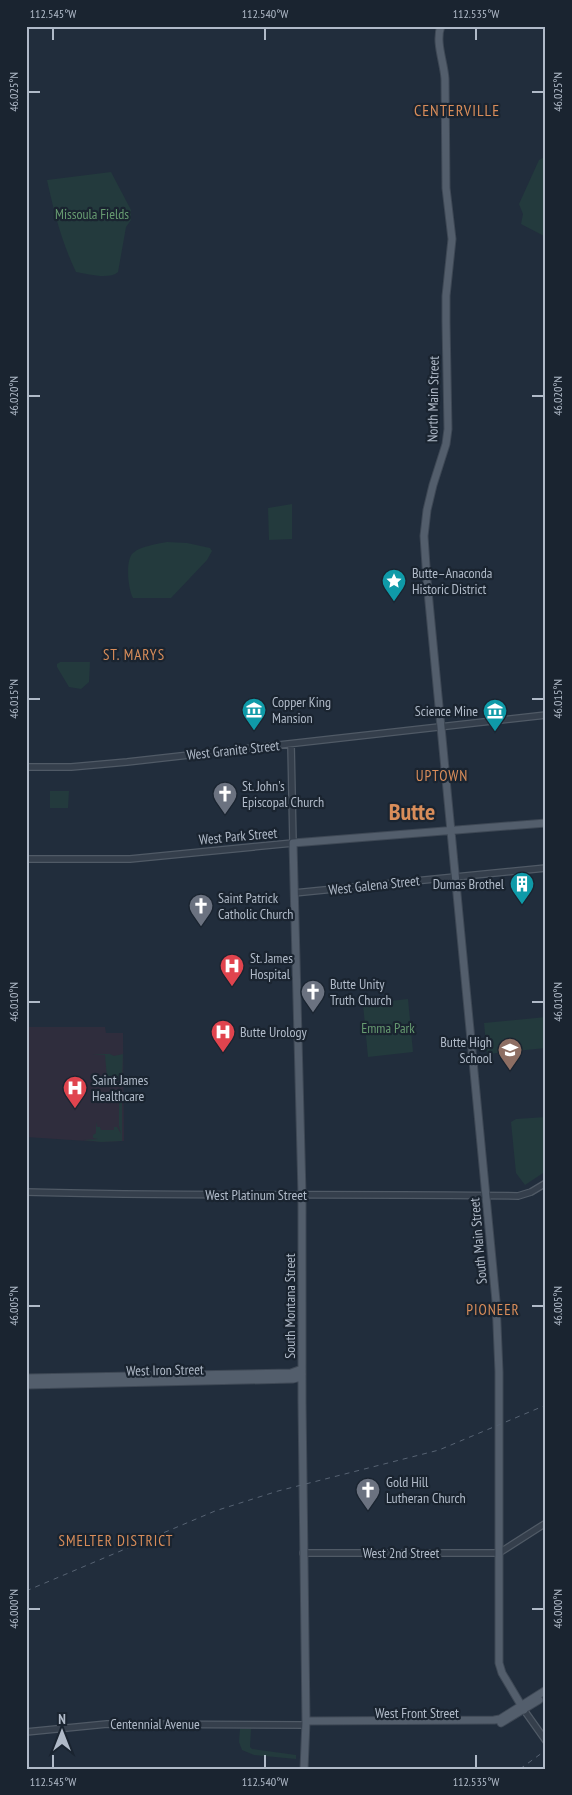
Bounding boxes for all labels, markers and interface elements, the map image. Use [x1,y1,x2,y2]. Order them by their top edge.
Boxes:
text: 112.545°W [30,6,76,21]
text: 112.540°W [242,6,288,21]
text: 112.535°W [453,6,499,21]
text: 46.025°N [6,72,21,112]
text: 46.025°N [550,72,565,112]
district label: CENTERVILLE [414,100,500,120]
park label: Missoula Fields [55,205,129,223]
street label: North Main Street [423,356,443,442]
text: 46.020°N [6,376,21,416]
text: 46.020°N [550,376,565,416]
place label: Butte–Anaconda Historic District [412,564,492,598]
place icon: Butte–Anaconda Historic District [381,568,407,602]
district label: ST. MARYS [103,645,165,664]
text: 46.015°N [6,679,21,719]
text: 46.015°N [550,679,565,719]
place label: Copper King Mansion [272,693,331,727]
museum icon: Copper King Mansion [241,697,267,731]
museum icon: Science Mine [482,698,508,732]
place label: Science Mine [415,702,478,720]
street label: West Granite Street [186,736,280,764]
district label: UPTOWN [416,766,468,785]
place label: St. John's Episcopal Church [242,777,324,811]
church icon: St. John's Episcopal Church [212,781,238,815]
district label: Butte [389,796,435,827]
street label: West Park Street [198,824,278,848]
street label: West Galena Street [328,871,421,899]
building icon: Dumas Brothel [509,871,535,905]
place label: Dumas Brothel [433,875,505,893]
place label: Saint Patrick Catholic Church [218,889,294,923]
church icon: Saint Patrick Catholic Church [188,893,214,927]
place label: St. James Hospital [250,949,293,983]
hospital icon: St. James Hospital [219,953,245,987]
place label: Butte Unity Truth Church [330,975,392,1009]
church icon: Butte Unity Truth Church [300,979,326,1013]
text: 46.010°N [6,982,21,1022]
text: 46.010°N [550,982,565,1022]
hospital icon: Butte Urology [210,1019,236,1053]
park label: Emma Park [361,1019,415,1037]
place label: Butte Urology [240,1023,308,1041]
place label: Butte High School [440,1033,493,1067]
school or university icon: Butte High School [497,1037,523,1071]
place label: Saint James Healthcare [92,1071,148,1105]
hospital icon: Saint James Healthcare [62,1075,88,1109]
street label: West Platinum Street [205,1186,307,1204]
street label: South Main Street [465,1197,491,1285]
street label: South Montana Street [281,1253,299,1359]
text: 46.005°N [6,1286,21,1326]
text: 46.005°N [550,1286,565,1326]
district label: PIONEER [466,1300,520,1319]
street label: West Iron Street [126,1360,204,1380]
place label: Gold Hill Lutheran Church [386,1473,466,1507]
church icon: Gold Hill Lutheran Church [355,1477,381,1511]
district label: SMELTER DISTRICT [58,1531,174,1550]
street label: West 2nd Street [363,1544,439,1562]
text: 46.000°N [6,1589,21,1629]
text: 46.000°N [550,1589,565,1629]
street label: West Front Street [375,1704,459,1722]
north arrow [38,1708,88,1758]
text: N [58,1710,66,1728]
street label: Centennial Avenue [110,1715,200,1733]
text: 112.545°W [30,1774,76,1789]
text: 112.540°W [242,1774,288,1789]
text: 112.535°W [453,1774,499,1789]

